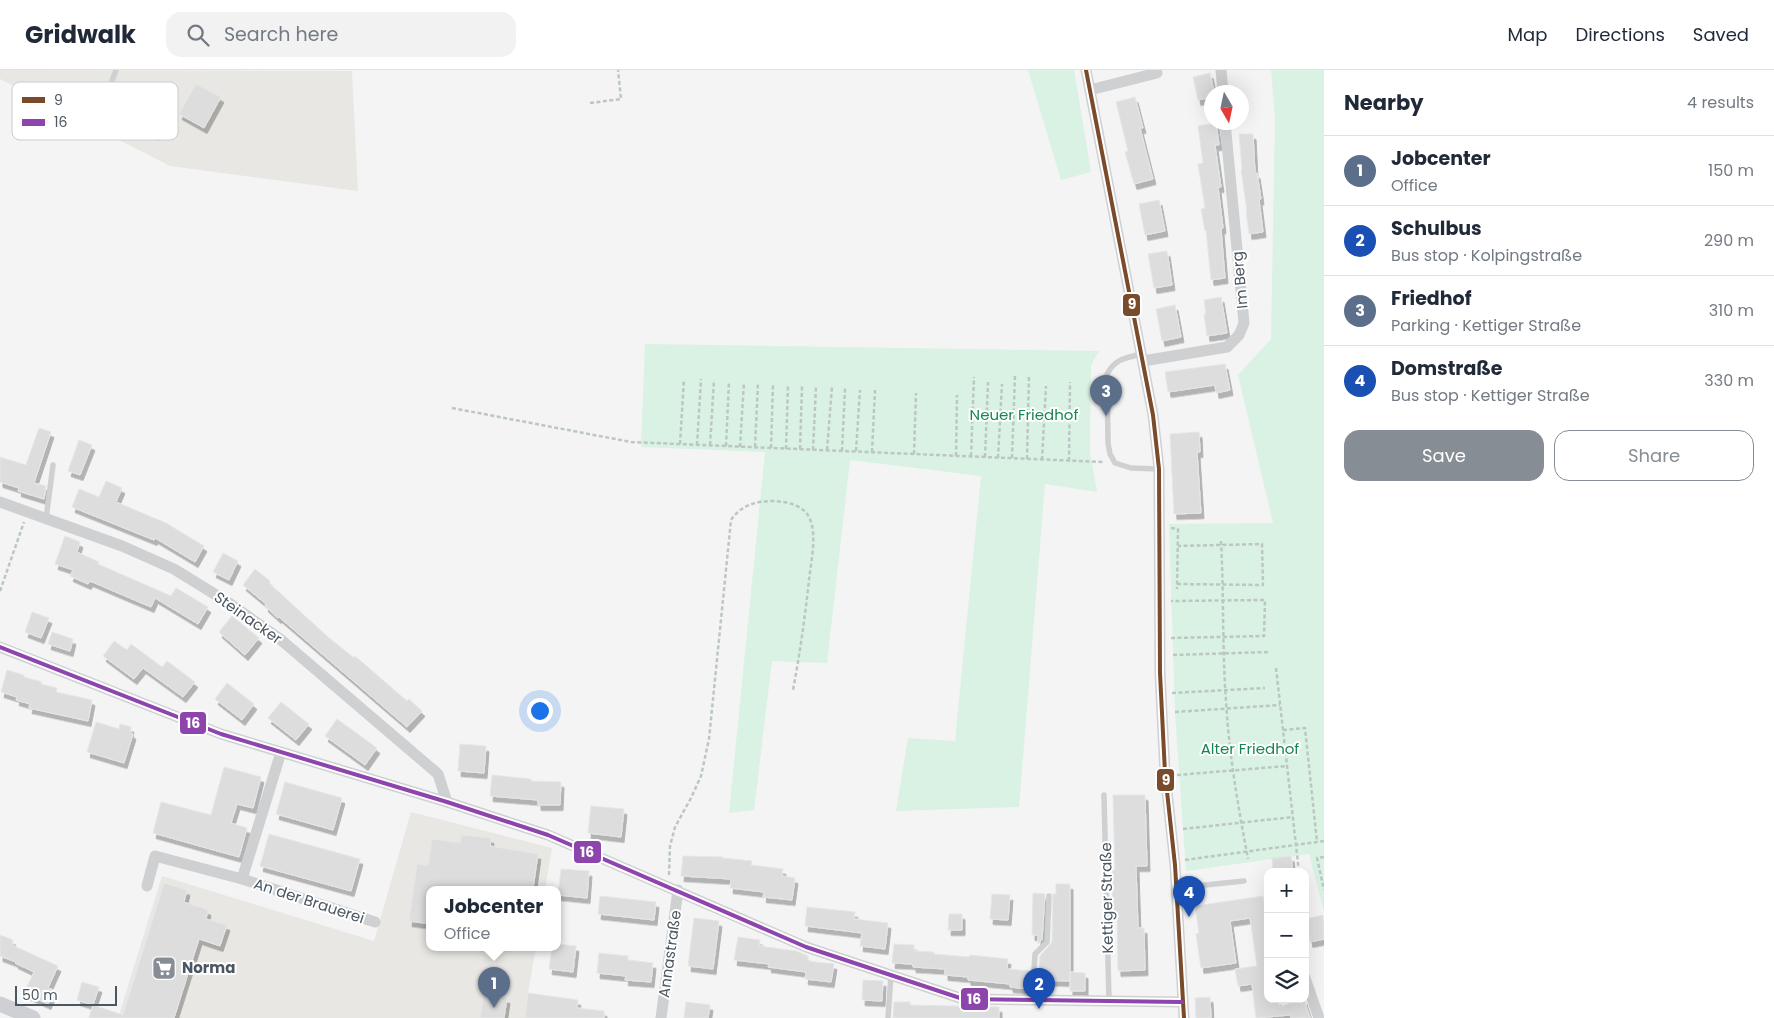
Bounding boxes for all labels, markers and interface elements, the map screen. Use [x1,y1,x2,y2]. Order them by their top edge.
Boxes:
search box [166,12,516,57]
text: Gridwalk [25,18,136,51]
icon: search [184,21,212,49]
text: Search here [224,21,338,48]
text: Map [1508,22,1547,47]
text: Directions [1575,22,1665,47]
text: Saved [1693,22,1749,47]
legend [12,82,178,140]
north arrow [1204,85,1249,130]
text: Nearby [1344,88,1424,117]
text: 9 [54,90,63,110]
text: 4 results [1687,91,1754,114]
text: 16 [54,112,67,132]
text: Jobcenter [1391,145,1491,172]
text: 1 [1357,159,1363,182]
text: 150 m [1708,159,1754,182]
text: Office [1391,174,1438,197]
text: Schulbus [1391,215,1482,242]
text: 2 [1355,229,1365,252]
text: 290 m [1704,229,1754,252]
text: Bus stop · Kolpingstraße [1391,244,1582,267]
street label: Im Berg [1227,251,1252,310]
text: Friedhof [1391,285,1471,312]
line badge: 9 [1122,293,1141,317]
text: 9 [1128,294,1136,314]
text: 3 [1355,299,1365,322]
text: 310 m [1709,299,1754,322]
text: Parking · Kettiger Straße [1391,314,1581,337]
text: Domstraße [1391,355,1503,382]
text: 4 [1355,369,1365,392]
text: 330 m [1704,369,1754,392]
pin: 3 [1090,375,1122,416]
text: Bus stop · Kettiger Straße [1391,384,1590,407]
park label: Neuer Friedhof [970,404,1078,425]
button: Save [1344,430,1544,481]
button: Share [1554,430,1754,481]
street label: Steinacker [210,586,287,649]
your location [527,698,553,724]
line badge: 16 [179,711,207,735]
text: 16 [186,713,200,733]
park label: Alter Friedhof [1201,738,1299,759]
line badge: 9 [1156,768,1175,792]
text: 9 [1162,770,1170,790]
line badge: 16 [573,840,602,864]
text: 16 [580,842,594,862]
street label: Kettiger Straße [1095,842,1118,954]
map controls [1264,868,1309,1003]
button: + [1264,868,1309,913]
street label: An der Brauerei [251,873,367,928]
pin: 4 [1173,876,1205,917]
popup [426,886,561,951]
text: Jobcenter [444,893,543,920]
street label: Annastraße [653,909,686,999]
button: − [1264,913,1309,958]
text: Office [444,922,490,945]
supermarket icon: Norma [151,955,177,981]
place label: Norma [182,957,235,978]
button: layers [1264,958,1309,1003]
pin: 1 [478,967,510,1008]
pin: 2 [1023,968,1055,1009]
scale bar [15,983,118,1006]
text: 50 m [22,985,58,1005]
line badge: 16 [960,987,989,1011]
text: 16 [967,989,981,1009]

